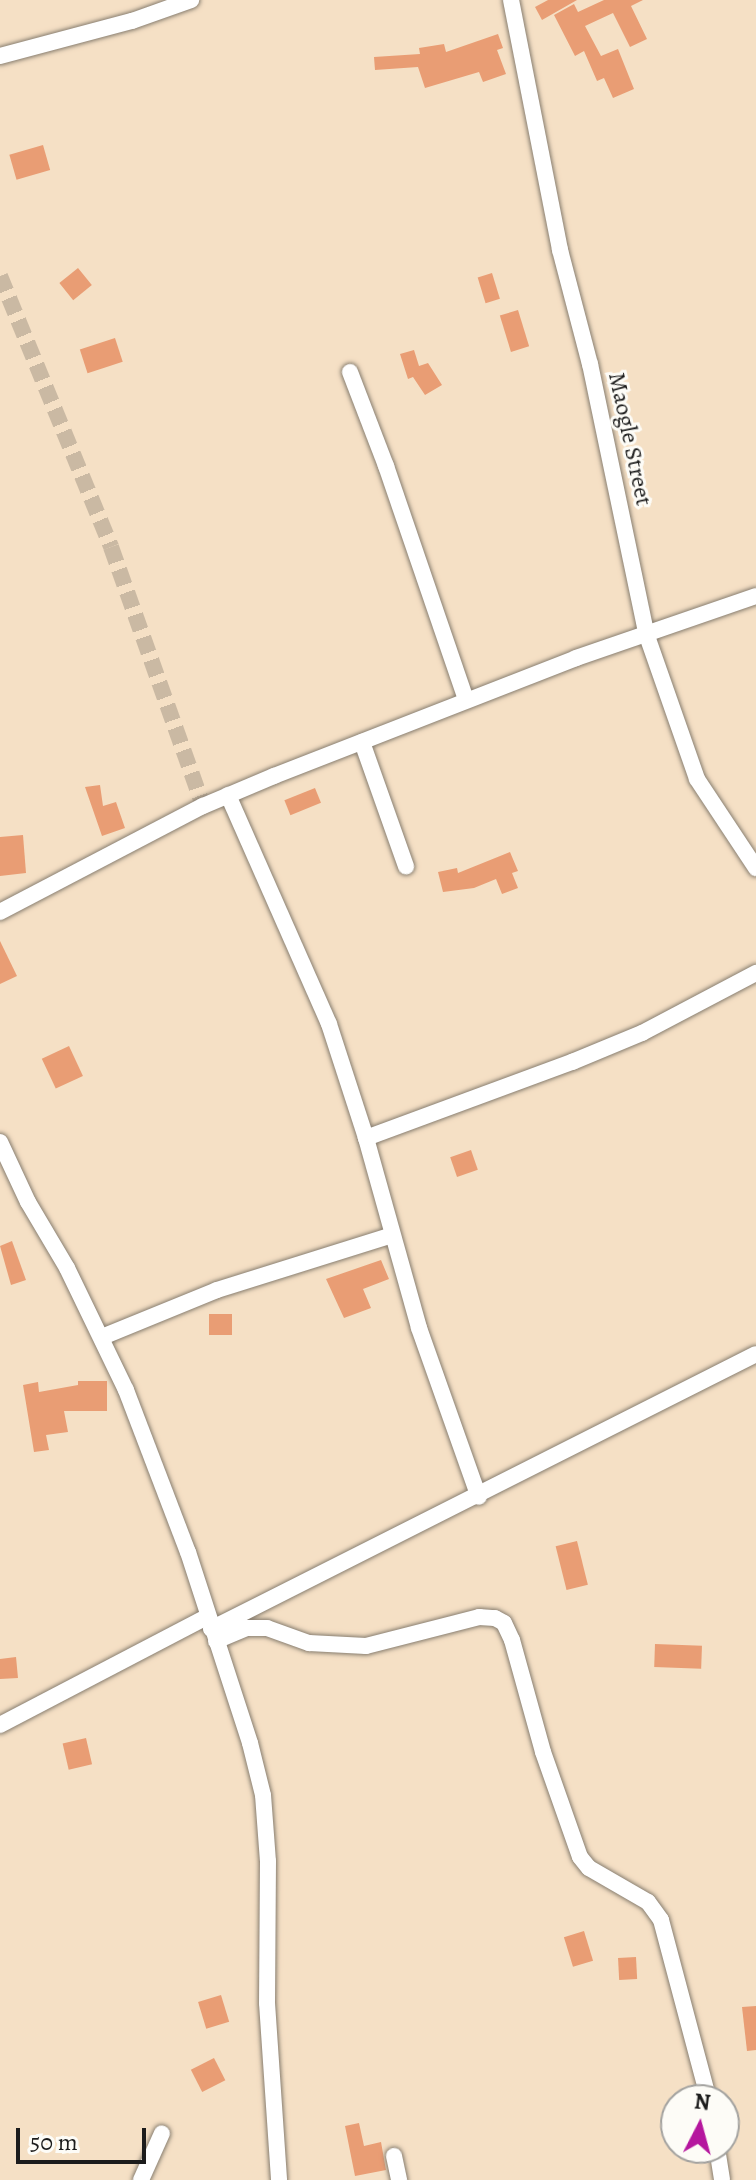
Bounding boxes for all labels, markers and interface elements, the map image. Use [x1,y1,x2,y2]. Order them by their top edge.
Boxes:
street label: Maogle Street [602,370,658,508]
north arrow [660,2084,740,2164]
text: N [693,2086,712,2118]
scale bar [20,2112,150,2162]
text: 50 m [30,2126,78,2158]

